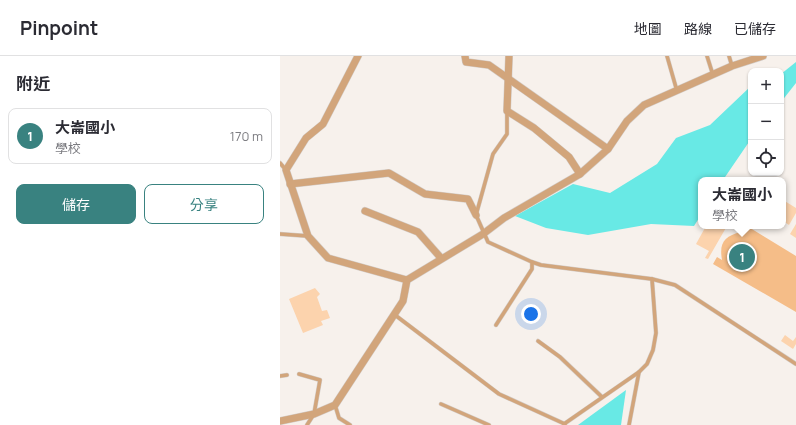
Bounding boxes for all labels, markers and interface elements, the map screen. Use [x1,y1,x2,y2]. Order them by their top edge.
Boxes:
text: Pinpoint [20,15,98,41]
text: 地圖 [634,19,662,38]
text: 路線 [684,19,712,38]
text: 已儲存 [734,19,776,38]
map controls [748,68,784,176]
button: + [748,68,784,104]
text: 附近 [16,72,50,95]
button: − [748,104,784,140]
text: 大崙國小 [55,117,115,138]
text: 1 [27,127,33,145]
text: 170 m [230,127,263,145]
text: 學校 [55,139,81,157]
button: locate [748,140,784,176]
popup [698,177,786,229]
button: 儲存 [16,184,136,224]
button: 分享 [144,184,264,224]
text: 大崙國小 [712,184,772,205]
text: 學校 [712,206,738,224]
pin: 1 [729,242,755,272]
your location [521,304,541,324]

